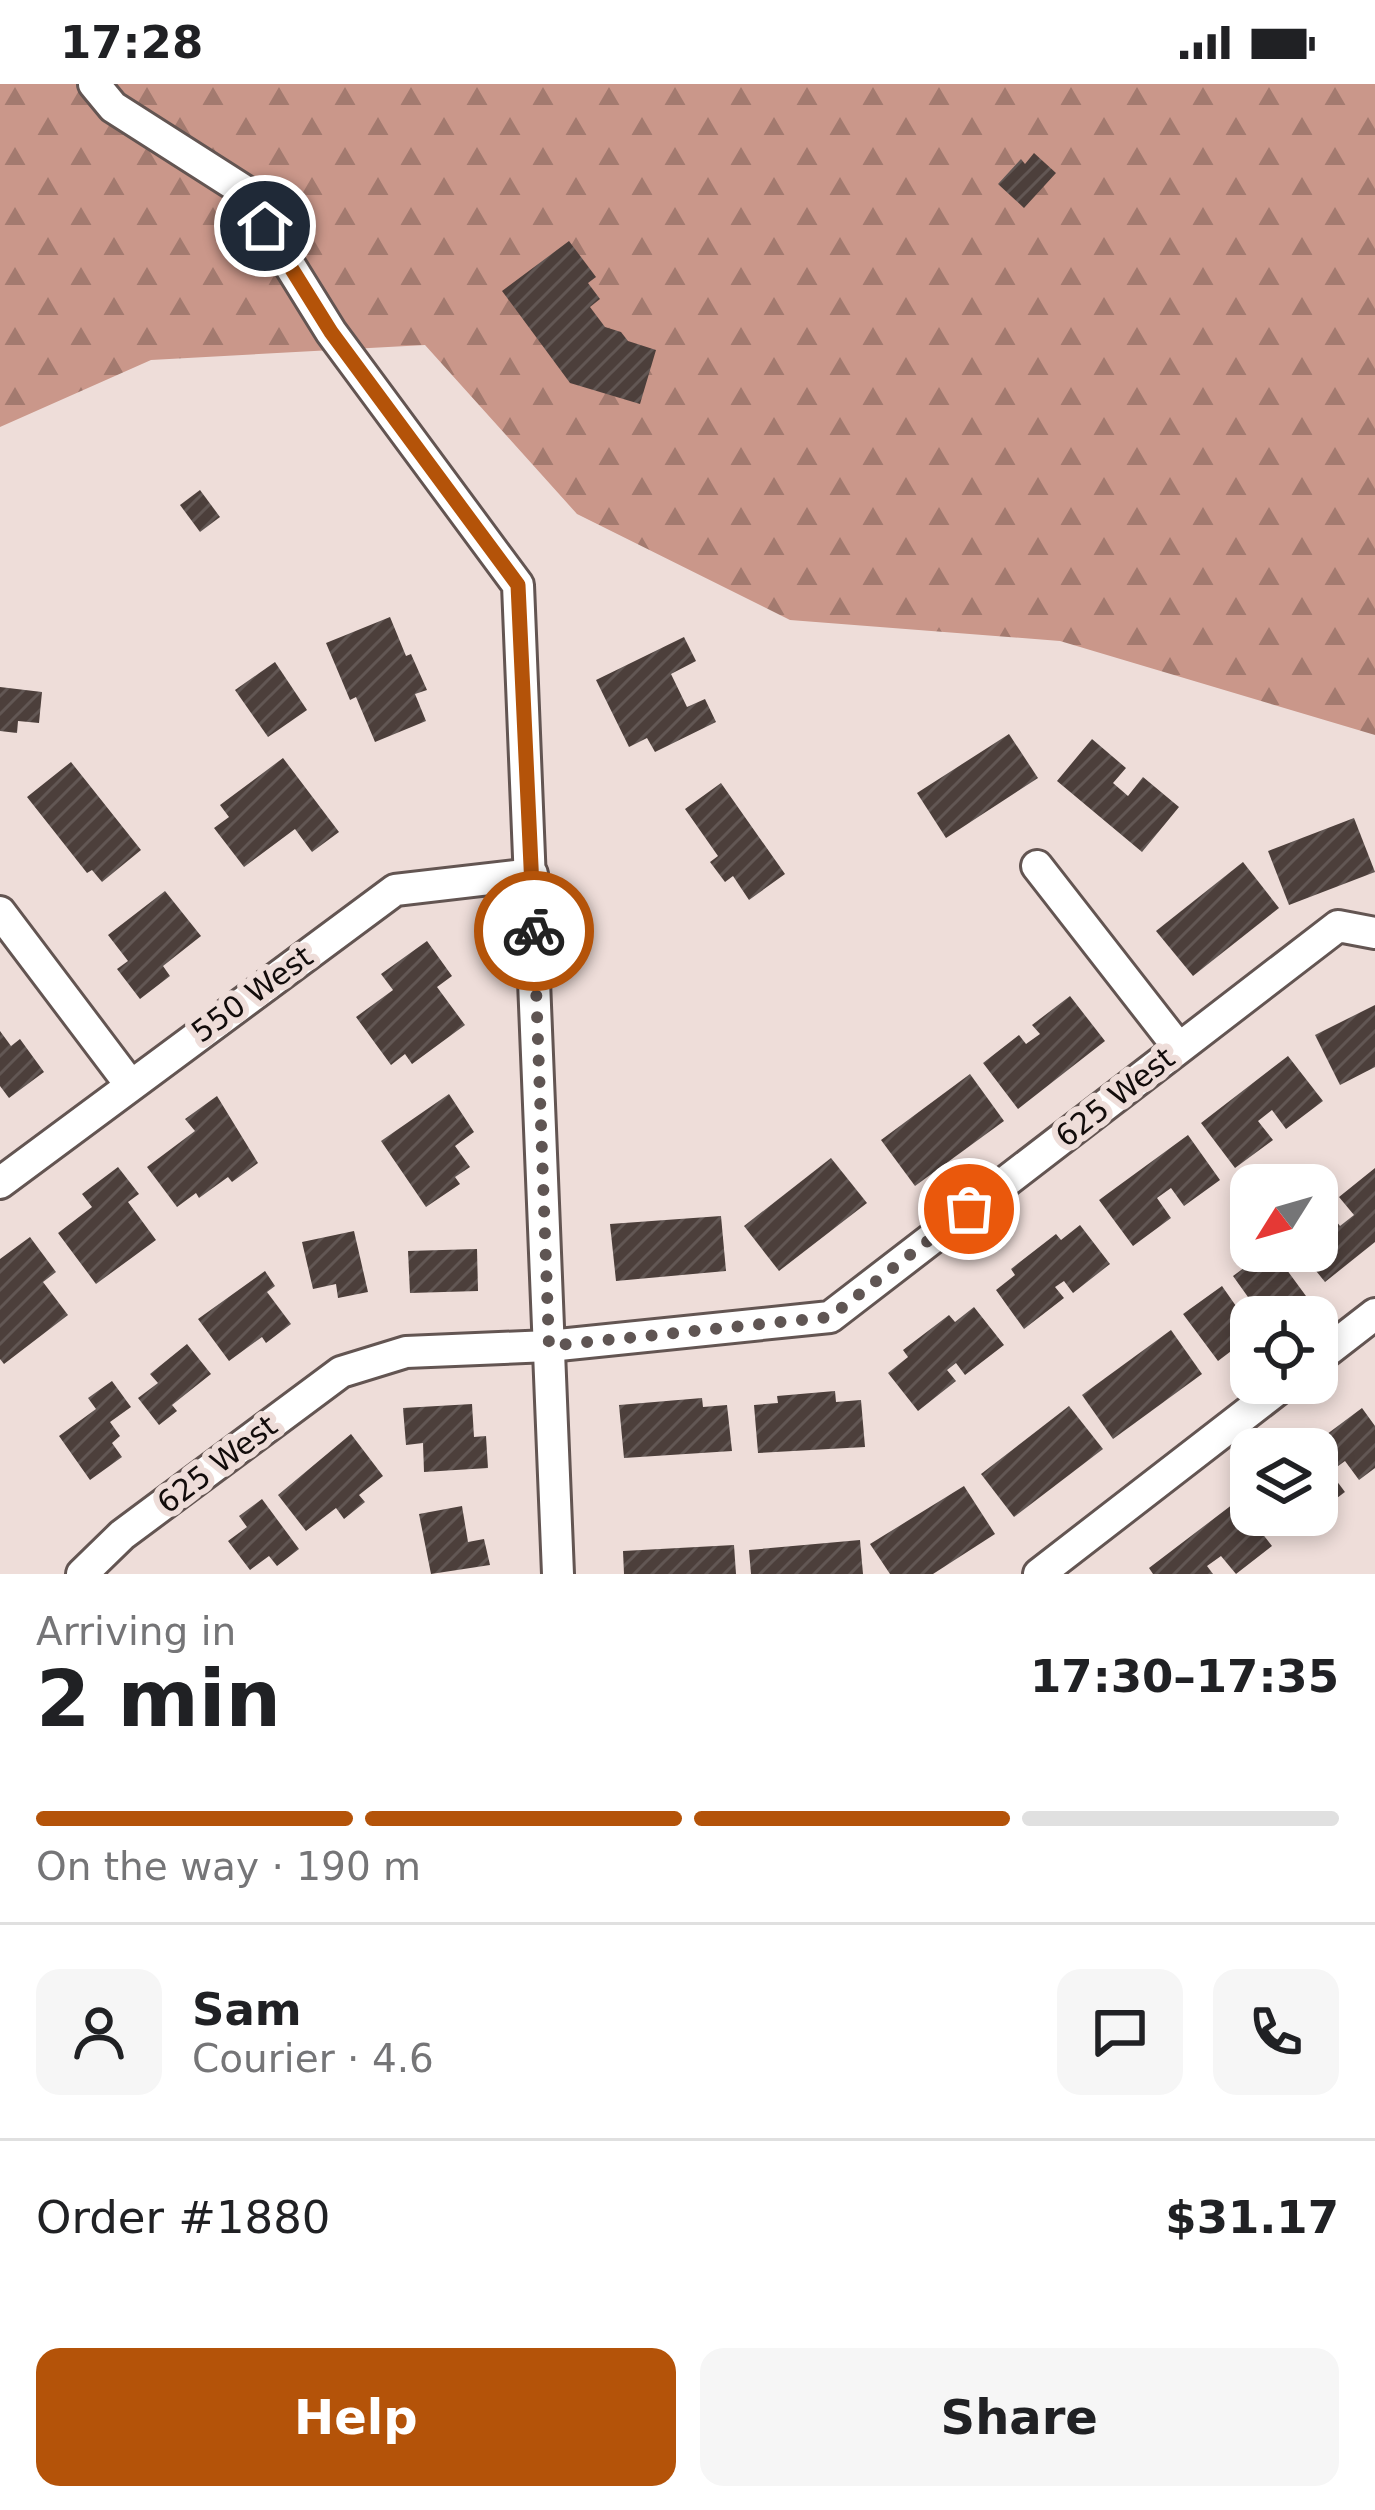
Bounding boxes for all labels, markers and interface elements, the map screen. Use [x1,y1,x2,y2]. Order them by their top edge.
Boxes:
text: 17:28 [60,16,203,69]
pin [214,175,316,277]
icon: home [232,193,298,259]
courier [474,871,594,991]
icon: bike [501,898,567,964]
street label: 550 West [185,938,319,1049]
street label: 625 West [1049,1040,1181,1154]
pin [918,1158,1020,1260]
north arrow [1230,1164,1338,1272]
map controls [1230,1164,1338,1536]
icon: bag [936,1176,1002,1242]
button: locate [1230,1296,1338,1404]
street label: 625 West [150,1408,284,1520]
button: layers [1230,1428,1338,1536]
text: Arriving in [36,1609,236,1654]
text: 17:30–17:35 [1030,1650,1339,1703]
text: 2 min [36,1654,281,1744]
text: On the way · 190 m [36,1844,421,1889]
button: person [36,1969,162,2095]
button: chat [1057,1969,1183,2095]
button: phone [1213,1969,1339,2095]
text: Sam [192,1983,302,2036]
text: Courier · 4.6 [192,2036,434,2081]
text: Order #1880 [36,2191,330,2244]
text: $31.17 [1165,2191,1339,2244]
button: Help [36,2348,676,2486]
button: Share [700,2348,1339,2486]

